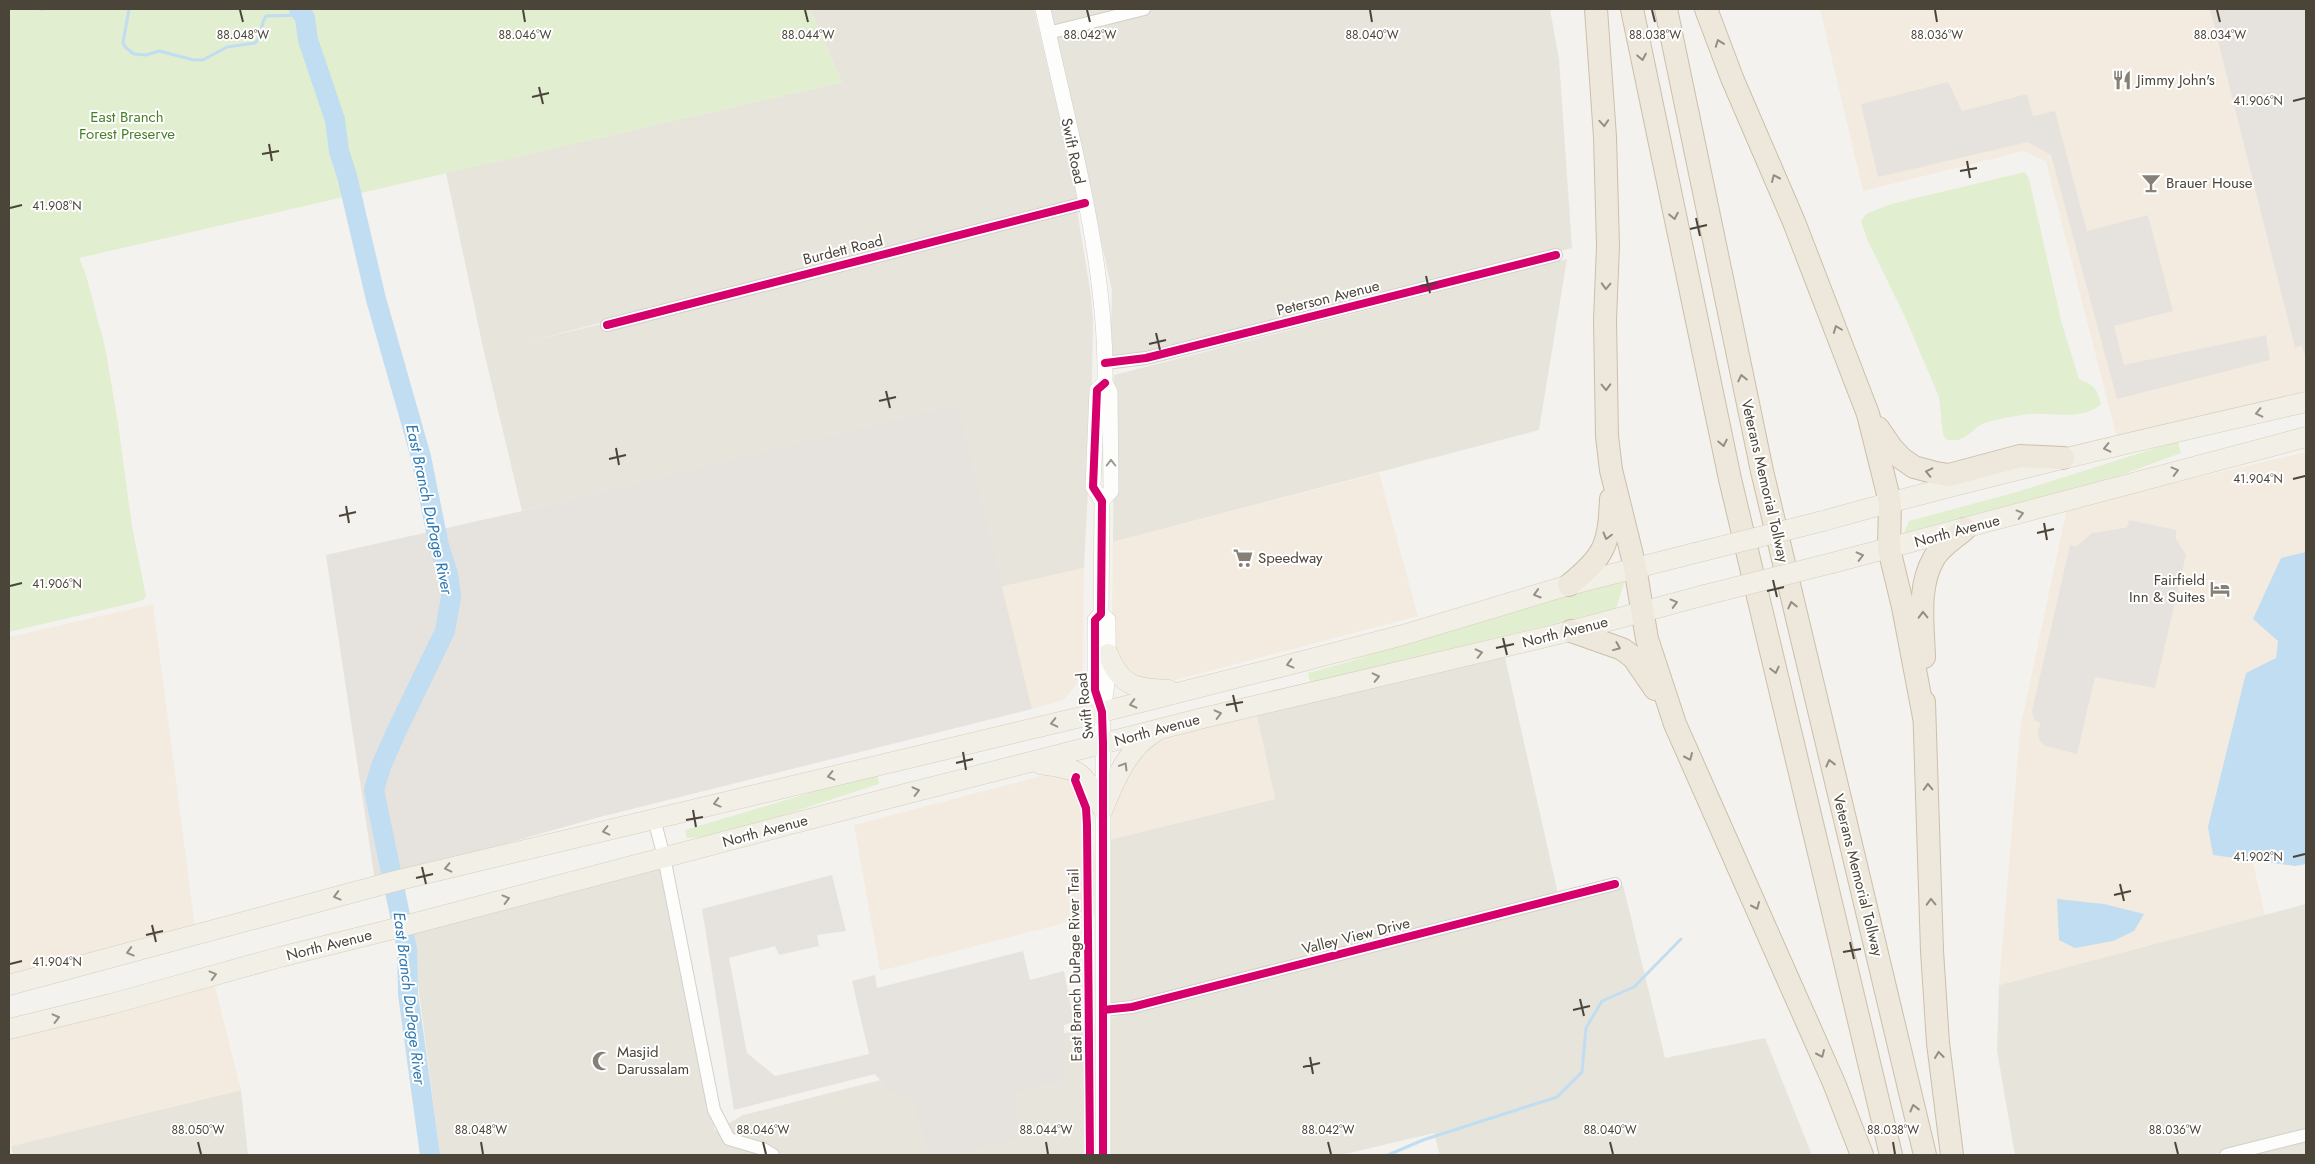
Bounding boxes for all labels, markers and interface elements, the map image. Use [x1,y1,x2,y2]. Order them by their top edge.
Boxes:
text: 88.048°W [217,26,269,44]
text: 88.046°W [499,26,552,44]
text: 88.044°W [782,26,835,44]
text: 88.042°W [1064,26,1117,44]
text: 88.040°W [1345,26,1399,44]
text: 88.038°W [1629,26,1681,44]
text: 88.036°W [1911,26,1963,44]
text: 88.034°W [2194,26,2246,44]
one-way arrow [1715,40,1725,48]
one-way arrow [1636,52,1647,61]
restaurant icon: Jimmy John's [2111,69,2133,91]
place label: Jimmy John's [2135,69,2215,91]
text: 41.906°N [2233,92,2283,110]
park label: East Branch Forest Preserve [79,106,175,145]
street label: Swift Road [1055,116,1091,186]
one-way arrow [1598,120,1609,128]
bar icon: Brauer House [2140,172,2162,194]
place label: Brauer House [2166,172,2253,194]
one-way arrow [1771,174,1782,183]
text: 41.908°N [32,197,82,215]
one-way arrow [1668,211,1679,220]
street label: Burdett Road [801,229,885,271]
street label: Peterson Avenue [1274,275,1382,321]
one-way arrow [1601,282,1612,290]
one-way arrow [1832,325,1843,334]
one-way arrow [1737,373,1748,382]
one-way arrow [1601,383,1612,391]
street label: Veterans Memorial Tollway [1735,397,1795,565]
one-way arrow [2254,407,2263,418]
water label: East Branch DuPage River [400,422,459,598]
one-way arrow [1717,439,1727,448]
one-way arrow [2102,442,2111,453]
one-way arrow [1106,459,1116,466]
one-way arrow [2170,466,2179,477]
one-way arrow [1925,467,1934,478]
text: 41.904°N [2233,470,2283,488]
street label: North Avenue [1912,509,2002,553]
one-way arrow [2016,509,2024,519]
one-way arrow [1602,532,1613,540]
supermarket icon: Speedway [1232,547,1254,569]
place label: Speedway [1258,547,1323,569]
one-way arrow [1856,551,1865,562]
place label: Fairfield Inn & Suites [2129,569,2205,608]
text: 41.906°N [32,575,82,593]
hotel icon: Fairfield Inn & Suites [2209,578,2231,600]
one-way arrow [1534,589,1542,599]
one-way arrow [1670,598,1679,609]
one-way arrow [1787,600,1798,609]
street label: North Avenue [1520,611,1610,653]
one-way arrow [1918,611,1928,619]
one-way arrow [1612,641,1621,652]
one-way arrow [1475,648,1484,659]
one-way arrow [1286,658,1295,669]
one-way arrow [1769,665,1779,673]
street label: Swift Road [1071,671,1099,741]
one-way arrow [1372,672,1381,683]
one-way arrow [1128,698,1137,709]
street label: North Avenue [1112,708,1202,752]
one-way arrow [1214,709,1223,720]
one-way arrow [1050,717,1059,728]
one-way arrow [1683,752,1694,761]
one-way arrow [1826,759,1836,767]
one-way arrow [1117,762,1127,771]
one-way arrow [827,770,835,781]
one-way arrow [1922,782,1933,790]
one-way arrow [911,786,920,797]
street label: Veterans Memorial Tollway [1827,791,1889,959]
one-way arrow [713,797,722,808]
street label: North Avenue [720,809,810,853]
one-way arrow [602,825,611,836]
text: 41.902°N [2233,848,2283,866]
one-way arrow [444,862,453,873]
street label: East Branch DuPage River Trail [1062,868,1088,1062]
one-way arrow [334,891,342,901]
one-way arrow [501,894,509,904]
one-way arrow [1926,898,1936,906]
one-way arrow [1749,901,1760,910]
water label: East Branch DuPage River [388,911,432,1087]
street label: Valley View Drive [1300,912,1413,960]
street label: North Avenue [284,924,374,966]
one-way arrow [126,947,134,957]
text: 41.904°N [32,953,82,971]
one-way arrow [208,971,217,981]
one-way arrow [52,1013,60,1023]
place label: Masjid Darussalam [617,1041,689,1080]
one-way arrow [1815,1049,1826,1058]
mosque icon: Masjid Darussalam [591,1050,613,1072]
one-way arrow [1934,1051,1945,1059]
one-way arrow [1909,1103,1920,1112]
text: 88.050°W [172,1121,225,1139]
text: 88.048°W [455,1121,507,1139]
text: 88.046°W [737,1121,790,1139]
text: 88.044°W [1020,1121,1073,1139]
text: 88.042°W [1302,1121,1355,1139]
text: 88.040°W [1583,1121,1637,1139]
text: 88.038°W [1867,1121,1919,1139]
text: 88.036°W [2149,1121,2201,1139]

